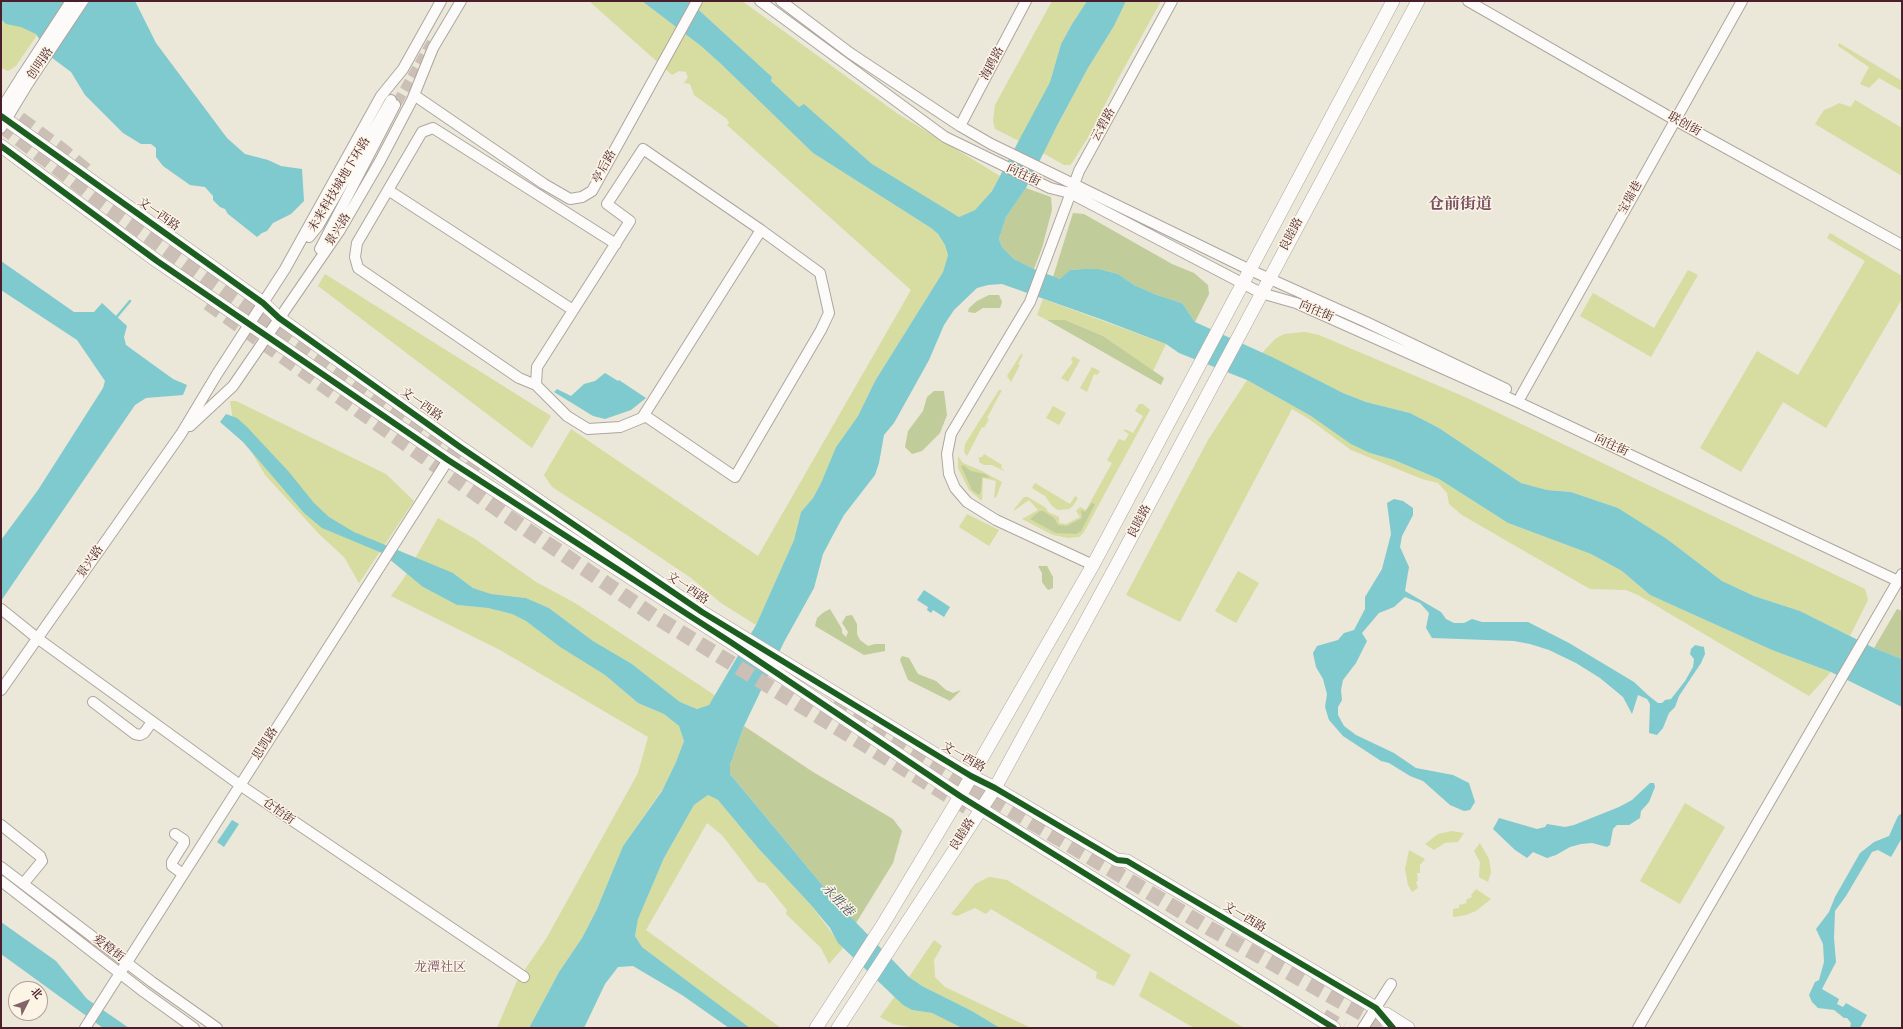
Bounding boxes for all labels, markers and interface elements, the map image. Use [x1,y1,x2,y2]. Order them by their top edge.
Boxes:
street label: 创明路 [25,45,57,83]
street label: 海鸥路 [978,45,1008,83]
street label: 云碧路 [1089,106,1119,144]
street label: 联创街 [1665,110,1703,140]
street label: 未来科技城地下环路 [306,135,374,235]
street label: 亭后路 [590,148,620,186]
street label: 向往街 [1004,162,1042,190]
street label: 宝瑞巷 [1616,179,1646,217]
street label: 文一西路 [134,195,182,235]
district label: 仓前街道 [1428,196,1492,216]
street label: 景兴路 [323,211,355,249]
street label: 良睦路 [1277,216,1307,254]
street label: 向往街 [1297,298,1335,326]
street label: 文一西路 [397,385,445,425]
street label: 向往街 [1592,432,1630,460]
street label: 良睦路 [1125,503,1155,541]
street label: 景兴路 [75,543,107,581]
street label: 文一西路 [663,570,711,608]
street label: 思凯路 [250,725,282,763]
street label: 文一西路 [939,740,987,776]
street label: 仓怡街 [259,796,297,828]
street label: 良睦路 [947,816,979,854]
water label: 永胜港 [818,882,856,920]
street label: 文一西路 [1220,899,1268,937]
street label: 爱橙街 [89,932,127,966]
district label: 龙潭社区 [414,960,466,976]
north arrow [8,981,48,1021]
text: 北 [27,985,45,1002]

